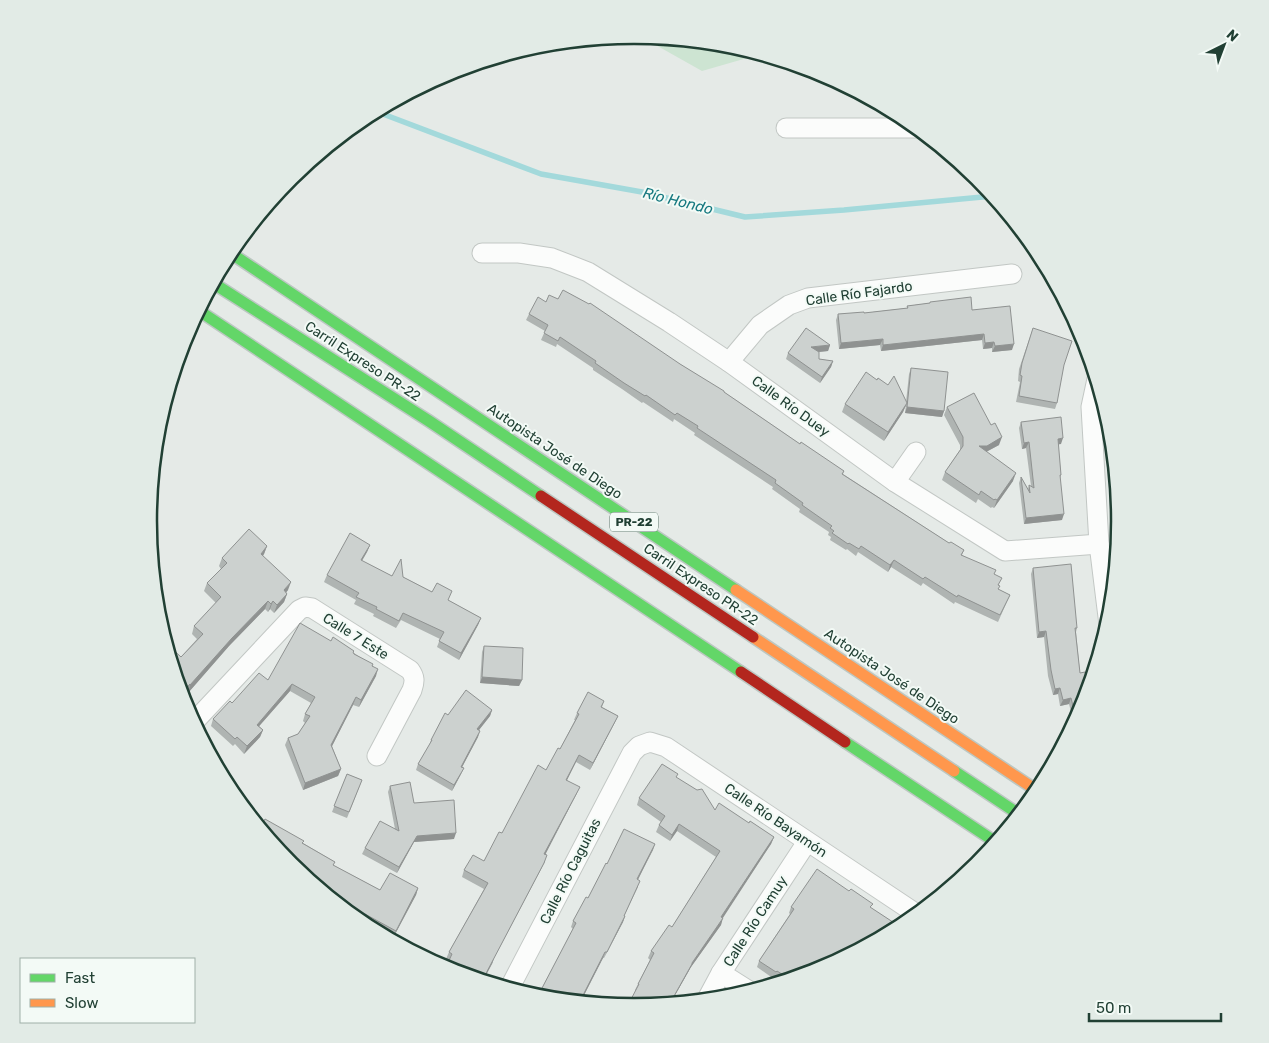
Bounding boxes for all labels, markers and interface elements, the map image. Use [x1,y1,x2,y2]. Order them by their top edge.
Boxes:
north arrow [1199,20,1249,70]
text: N [1223,26,1242,45]
water label: Río Hondo [641,184,715,219]
street label: Calle Río Fajardo [805,278,914,309]
street label: Carril Expreso PR-22 [302,318,424,405]
street label: Calle Río Duey [748,372,833,441]
street label: Autopista José de Diego [484,400,625,503]
road number: PR-22 [610,512,658,532]
street label: Carril Expreso PR-22 [640,540,761,629]
street label: Calle 7 Este [320,609,392,663]
street label: Autopista José de Diego [821,625,962,728]
street label: Calle Río Bayamón [721,780,830,861]
street label: Calle Río Caguitas [536,815,605,927]
street label: Calle Río Camuy [720,872,791,970]
legend [20,958,195,1023]
text: Fast [65,969,95,987]
scale bar [1089,990,1222,1022]
text: Slow [65,994,98,1012]
text: 50 m [1096,999,1131,1017]

